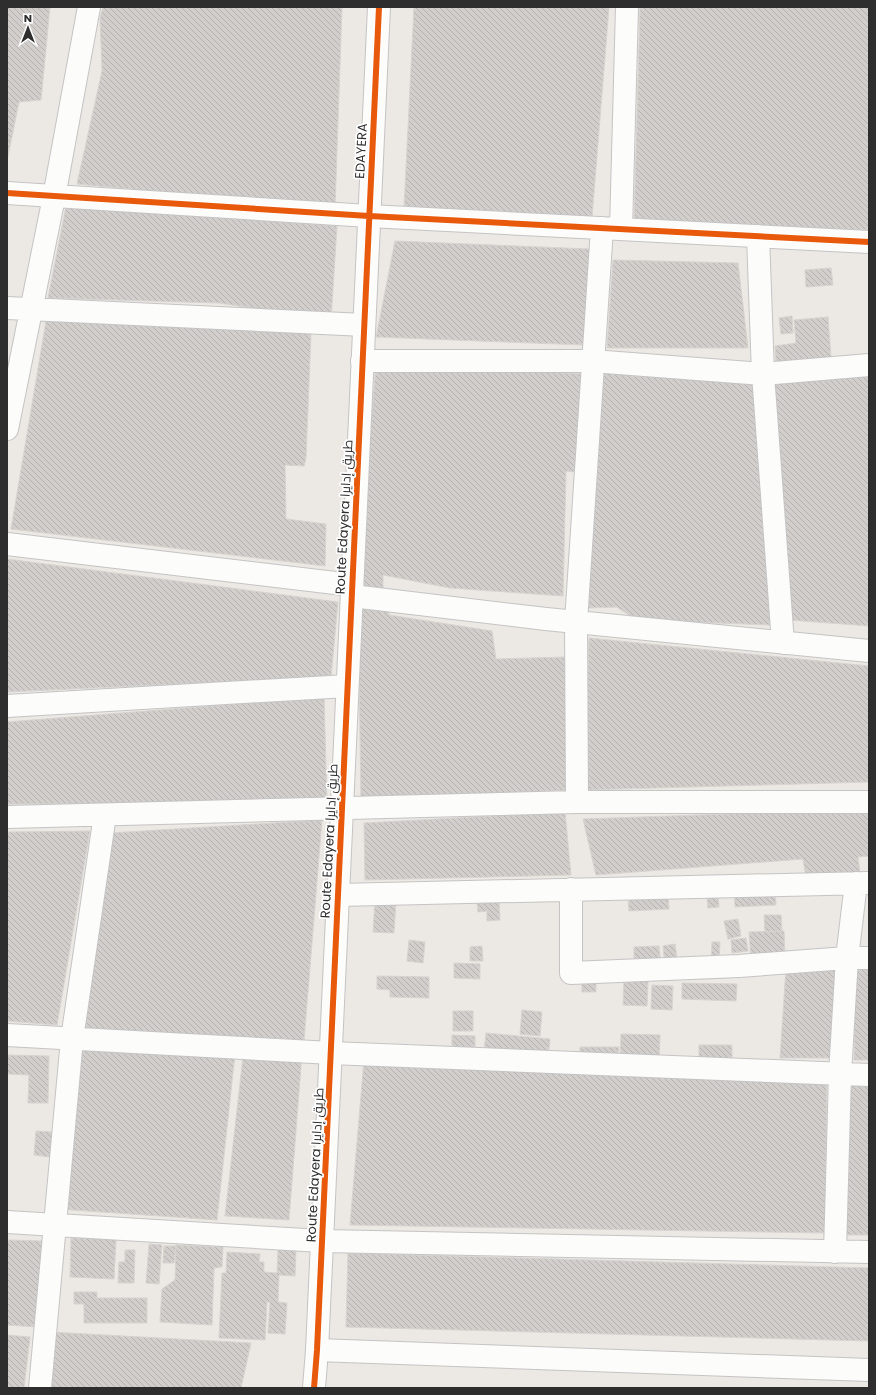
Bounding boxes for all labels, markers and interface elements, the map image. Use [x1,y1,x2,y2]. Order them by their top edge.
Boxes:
north arrow [8,8,48,48]
text: N [24,10,32,26]
street label: EDAYERA [350,123,372,179]
street label: Route Edayera طريق إدايرا [330,439,358,595]
street label: Route Edayera طريق إدايرا [315,763,343,919]
street label: Route Edayera طريق إدايرا [301,1087,329,1243]

